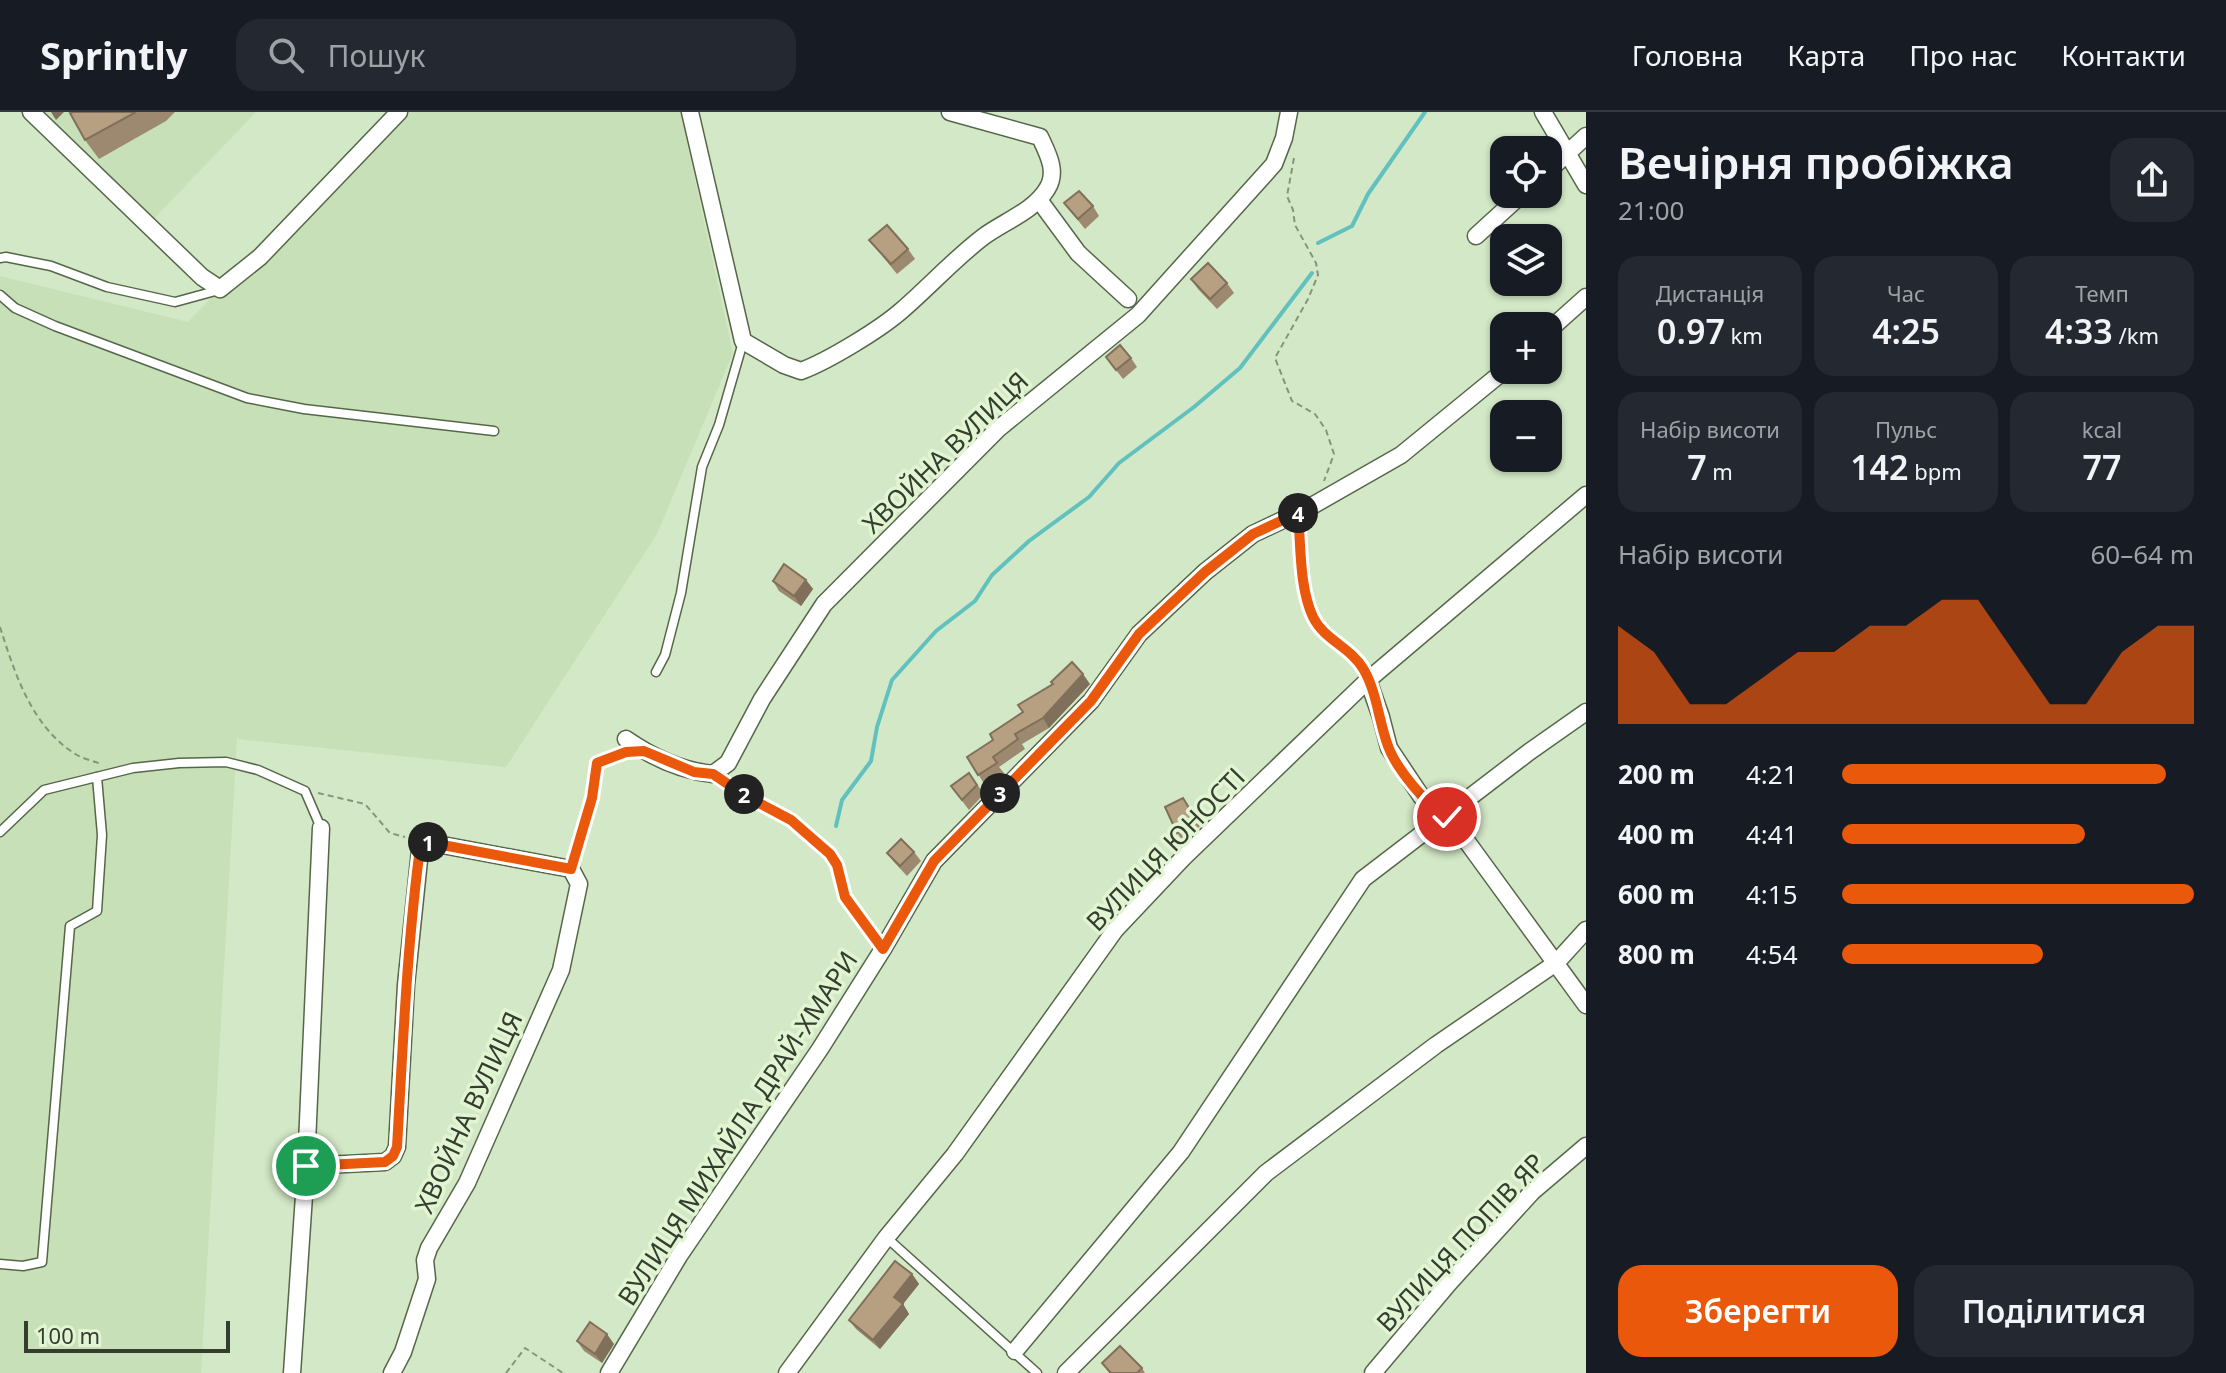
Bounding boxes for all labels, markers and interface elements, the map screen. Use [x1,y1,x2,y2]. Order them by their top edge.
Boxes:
search box [236,19,796,91]
text: Sprintly [40,29,188,81]
icon: search [264,33,308,77]
text: Пошук [328,35,425,76]
text: Головна [1632,36,1743,74]
text: Карта [1787,36,1865,74]
text: Про нас [1909,36,2017,74]
text: Контакти [2061,36,2186,74]
text: Вечірня пробіжка [1618,132,2014,192]
map controls [1490,136,1562,472]
button: locate [1490,136,1562,208]
button: share [2110,138,2194,222]
text: 21:00 [1618,192,1684,228]
button: layers [1490,224,1562,296]
text: Дистанція [1656,278,1764,308]
text: Час [1887,278,1925,308]
text: Темп [2075,278,2129,308]
text: 0.97 [1657,308,1725,354]
text: 4:25 [1872,308,1940,354]
text: 4:33 [2045,308,2113,354]
button: + [1490,312,1562,384]
text: km [1725,320,1763,350]
text: /km [2113,320,2159,350]
street label: ХВОЙНА ВУЛИЦЯ [854,363,1036,541]
button: − [1490,400,1562,472]
text: Набір висоти [1640,414,1780,444]
text: Пульс [1875,414,1937,444]
text: kcal [2082,414,2122,444]
text: 7 [1687,444,1707,490]
text: 142 [1850,444,1909,490]
text: 77 [2083,444,2121,490]
text: m [1707,456,1733,486]
text: bpm [1909,456,1962,486]
pin: 4 [1278,493,1318,533]
text: 4 [1292,498,1304,528]
text: Набір висоти [1618,536,1783,572]
text: 60–64 m [2090,536,2194,572]
text: 200 m [1618,756,1695,792]
text: 4:21 [1746,756,1798,792]
street label: ВУЛИЦЯ ЮНОСТІ [1078,759,1252,939]
pin: 3 [980,773,1020,813]
pin: 2 [724,774,764,814]
text: 3 [994,778,1006,808]
text: 2 [738,779,750,809]
pin [1413,783,1481,851]
icon: check [1425,795,1469,839]
text: 400 m [1618,816,1695,852]
text: 4:41 [1746,816,1798,852]
pin: 1 [408,822,448,862]
text: 1 [422,827,434,857]
text: 600 m [1618,876,1695,912]
text: 4:15 [1746,876,1798,912]
text: 800 m [1618,936,1695,972]
text: 4:54 [1746,936,1798,972]
street label: ВУЛИЦЯ МИХАЙЛА ДРАЙ-ХМАРИ [609,944,865,1312]
street label: ХВОЙНА ВУЛИЦЯ [406,1005,530,1219]
pin [272,1132,340,1200]
icon: arrive [284,1144,328,1188]
street label: ВУЛИЦЯ ПОПІВ ЯР [1368,1145,1552,1339]
button: Зберегти [1618,1265,1898,1357]
button: Поділитися [1914,1265,2194,1357]
scale bar [24,1317,230,1353]
text: 100 m [36,1320,100,1350]

